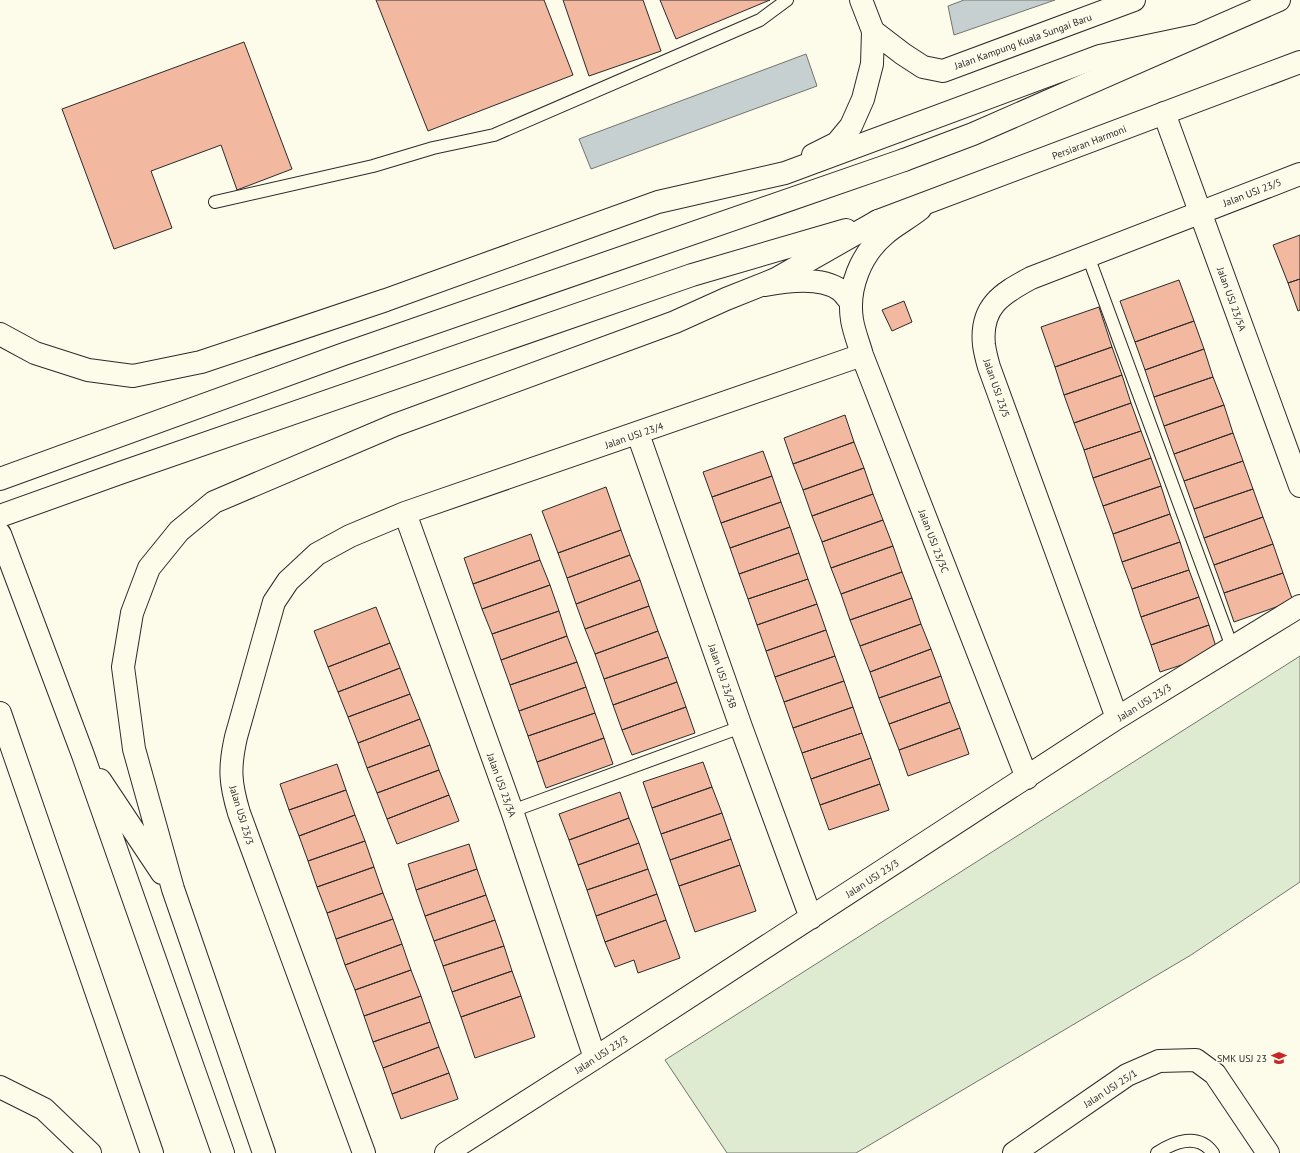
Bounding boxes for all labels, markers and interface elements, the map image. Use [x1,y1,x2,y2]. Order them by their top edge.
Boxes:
street label: Jalan Kampung Kuala Sungai Baru [952,11,1094,73]
street label: Persiaran Harmoni [1050,122,1128,163]
street label: Jalan USJ 23/5 [1220,175,1283,210]
street label: Jalan USJ 23/5A [1214,265,1249,333]
street label: Jalan USJ 23/5 [980,356,1013,419]
street label: Jalan USJ 23/4 [602,419,666,452]
street label: Jalan USJ 23/3C [915,507,952,575]
street label: Jalan USJ 23/3B [705,641,740,710]
street label: Jalan USJ 23/3 [1114,681,1174,725]
street label: Jalan USJ 23/3A [484,751,519,819]
street label: Jalan USJ 23/3 [226,783,257,846]
street label: Jalan USJ 23/3 [842,856,901,901]
street label: Jalan USJ 23/3 [571,1032,630,1077]
school or university icon: SMK USJ 23 [1270,1049,1288,1067]
place label: SMK USJ 23 [1217,1052,1267,1065]
street label: Jalan USJ 25/1 [1080,1066,1139,1111]

